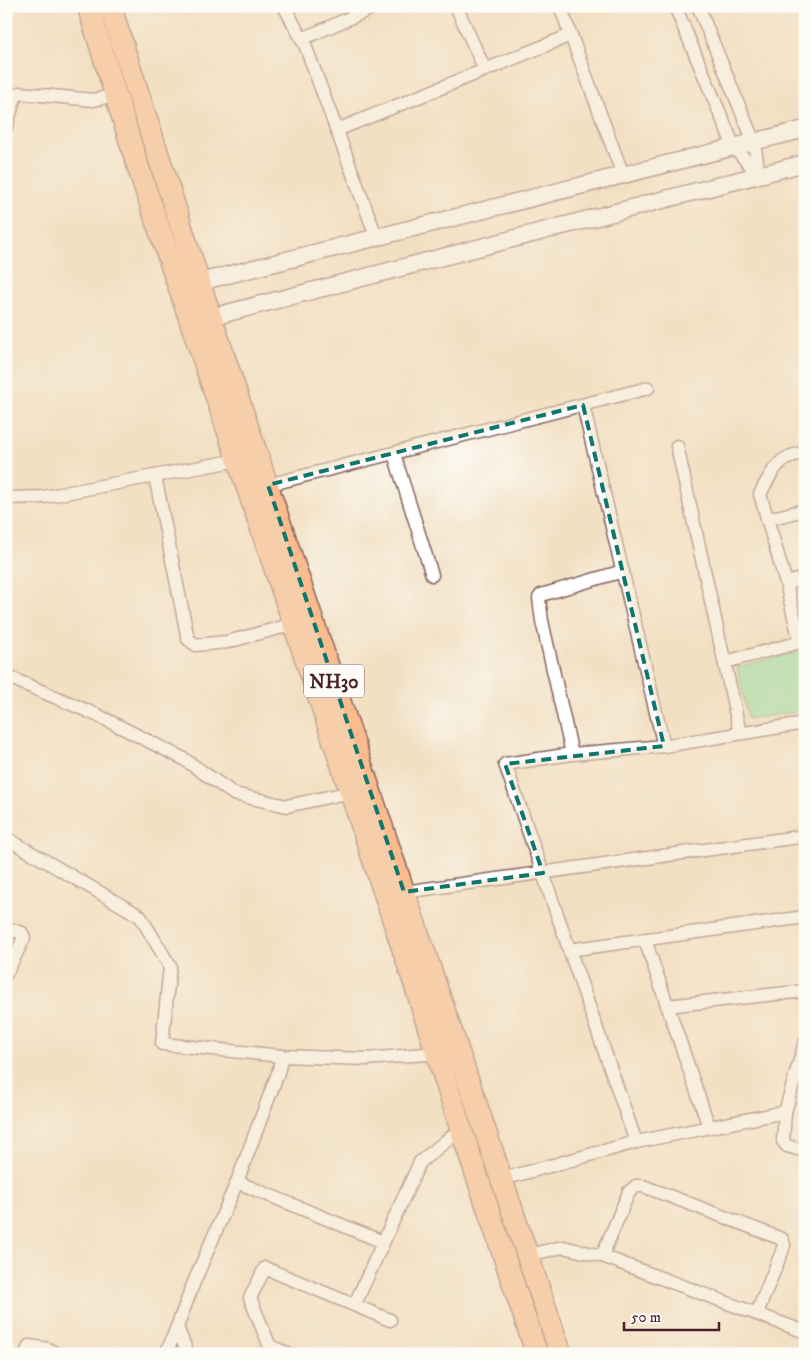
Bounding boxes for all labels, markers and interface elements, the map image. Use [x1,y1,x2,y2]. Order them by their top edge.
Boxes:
road number: NH30 [304,664,364,698]
scale bar [624,1300,718,1332]
text: 50 m [631,1308,661,1327]

